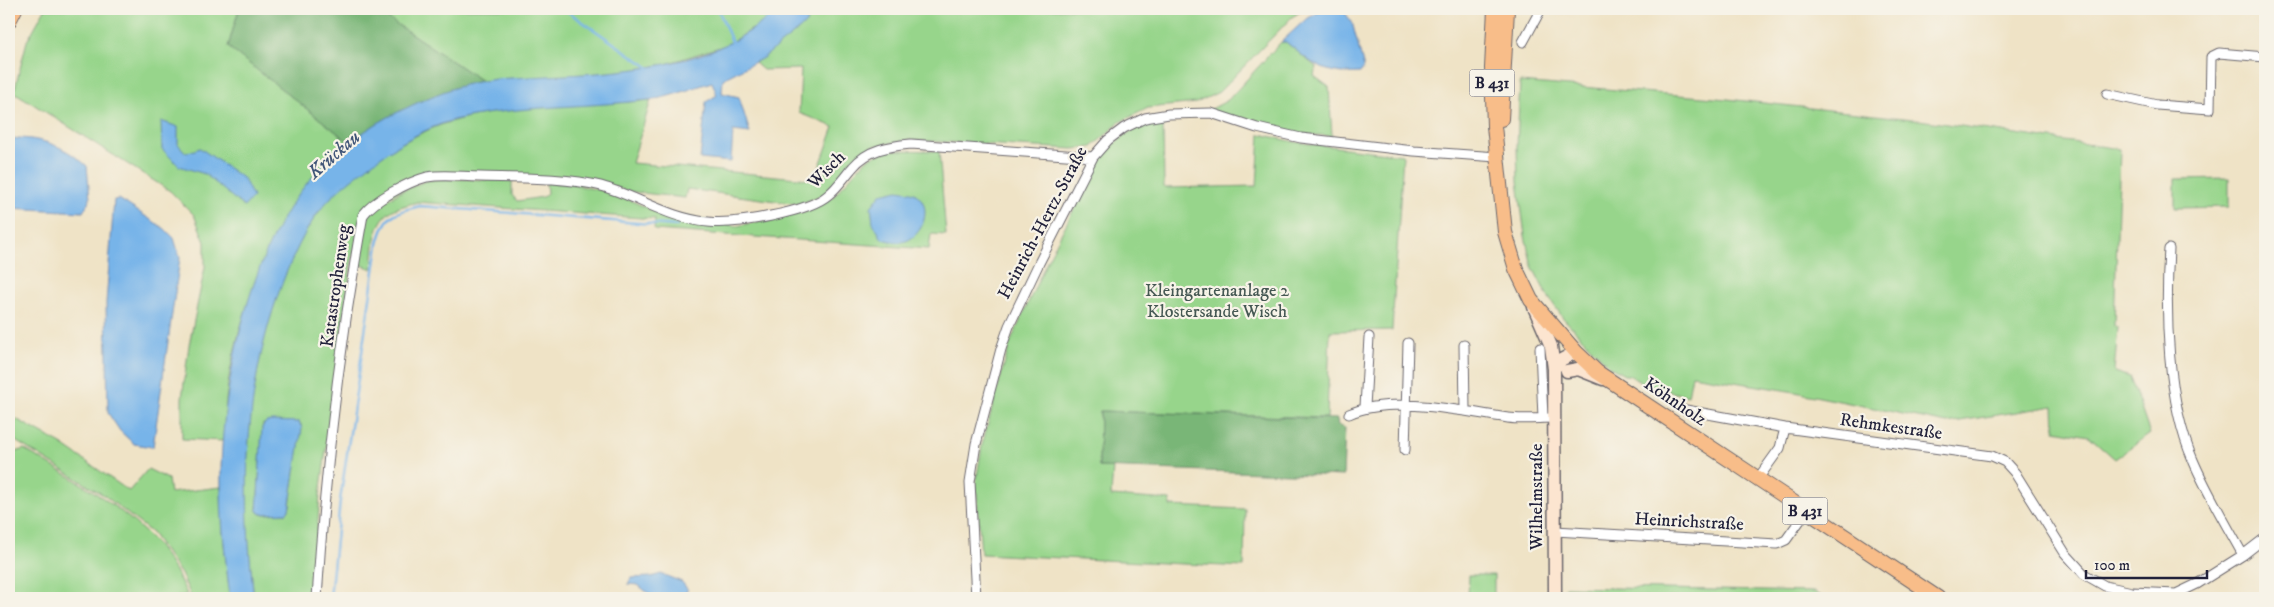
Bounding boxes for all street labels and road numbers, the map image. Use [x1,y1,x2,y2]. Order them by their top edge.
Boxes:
road number: B 431 [1470,70,1514,96]
street label: Heinrich-Hertz-Straße [993,143,1093,303]
street label: Wisch [803,146,851,194]
street label: Katastrophenweg [316,223,356,349]
street label: Köhnholz [1639,373,1711,431]
street label: Rehmkestraße [1838,409,1944,445]
street label: Wilhelmstraße [1526,444,1548,551]
road number: B 431 [1782,498,1828,524]
street label: Heinrichstraße [1634,508,1744,536]

